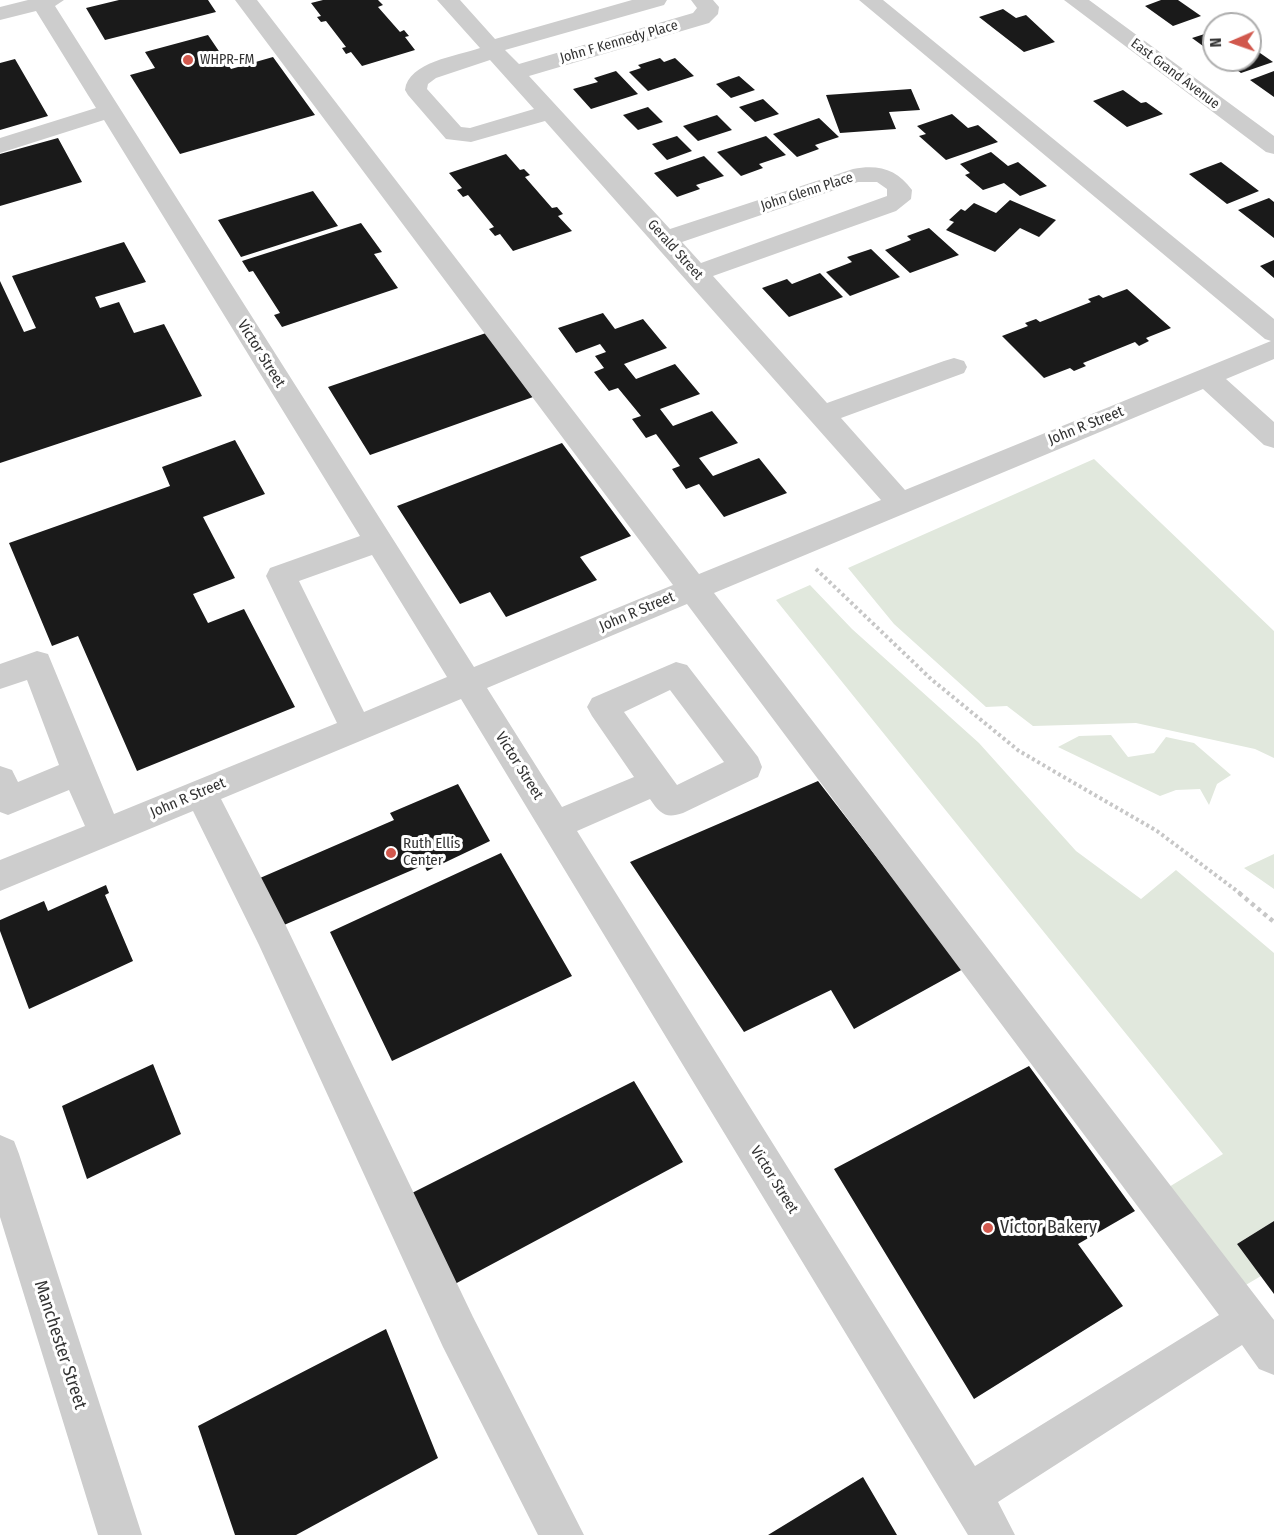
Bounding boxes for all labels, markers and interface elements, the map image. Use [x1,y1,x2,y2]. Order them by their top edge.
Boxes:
north arrow [1202,12,1262,72]
street label: John F Kennedy Place [558,17,680,67]
street label: East Grand Avenue [1127,35,1223,113]
text: N [1206,37,1225,48]
place label: WHPR-FM [200,52,255,68]
marker: WHPR-FM [181,53,195,67]
street label: John Glenn Place [759,169,855,215]
street label: Gerald Street [644,217,706,283]
street label: Victor Street [233,317,289,391]
street label: John R Street [1046,403,1126,449]
street label: John R Street [597,588,677,636]
street label: Victor Street [491,729,547,803]
street label: John R Street [148,774,228,822]
place label: Ruth Ellis Center [403,835,460,870]
marker: Ruth Ellis Center [384,846,398,860]
street label: Victor Street [746,1143,802,1217]
place label: Victor Bakery [1000,1217,1097,1239]
marker: Victor Bakery [981,1221,995,1235]
street label: Manchester Street [29,1278,91,1412]

